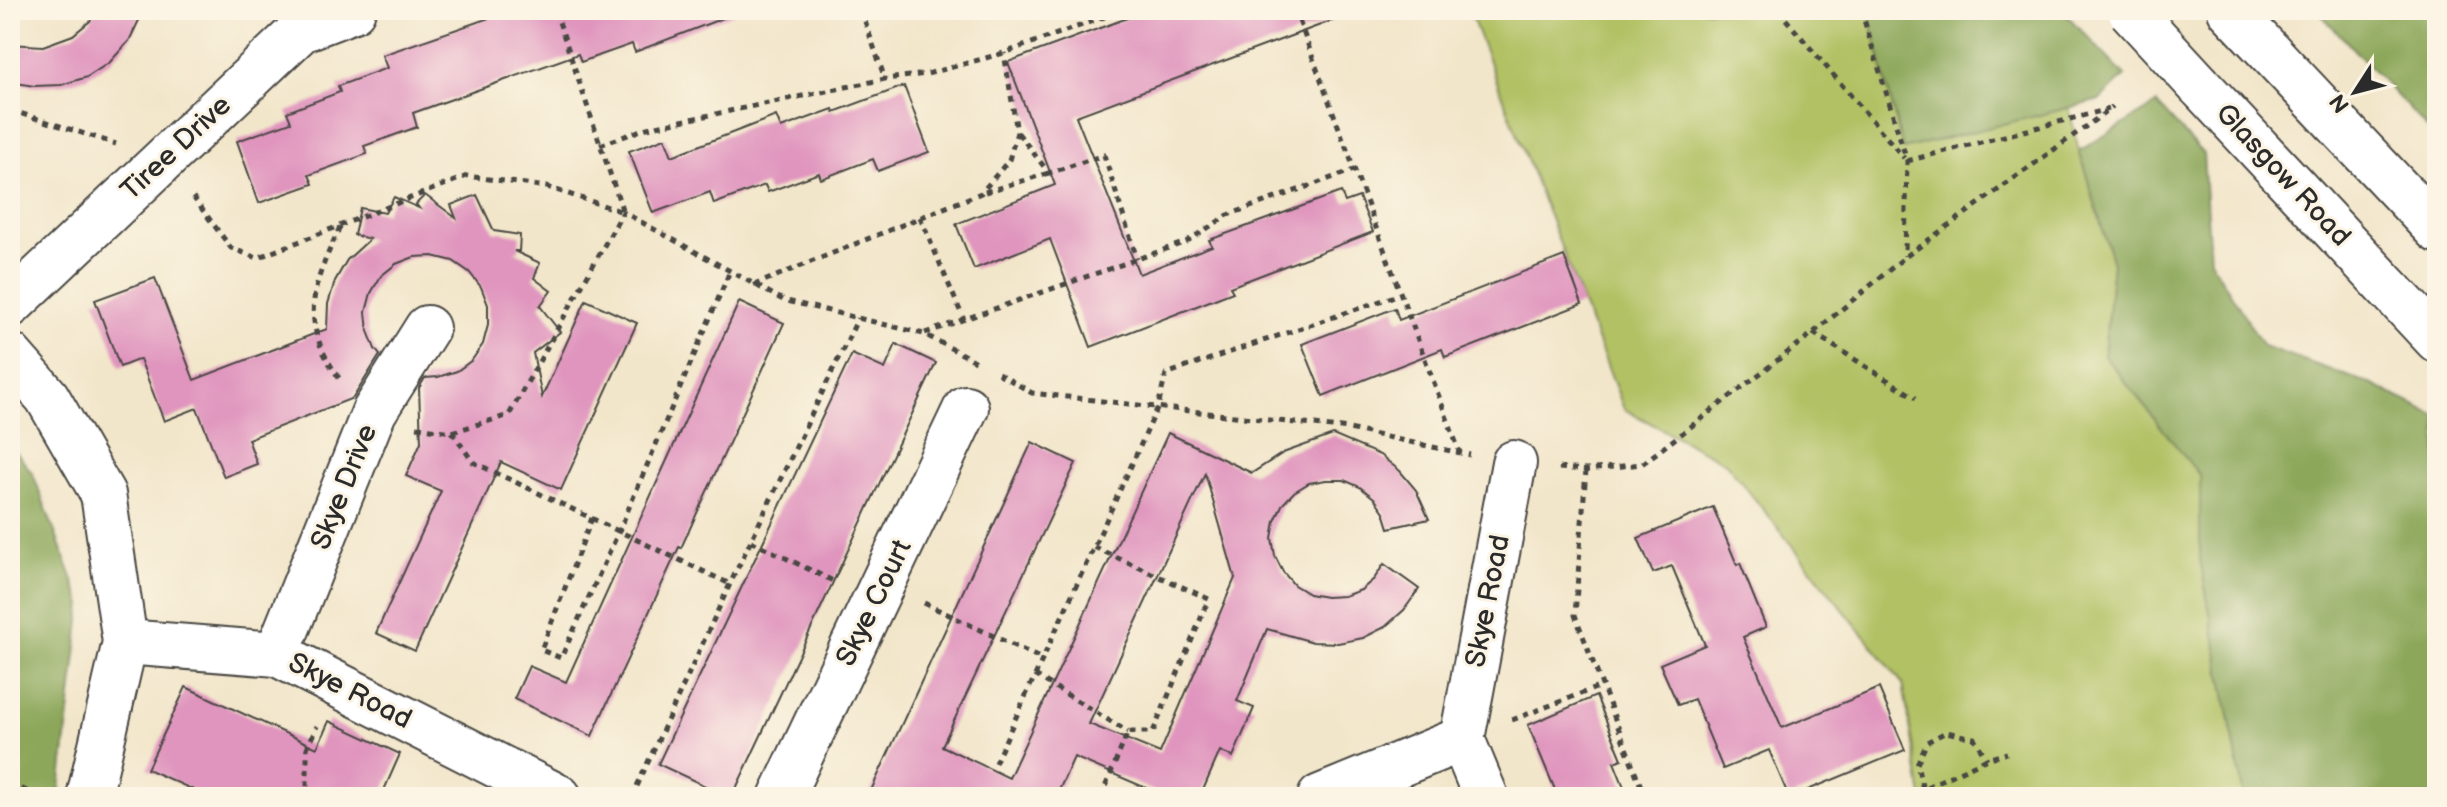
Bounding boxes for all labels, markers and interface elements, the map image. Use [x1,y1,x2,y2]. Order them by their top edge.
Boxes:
north arrow [2315,52,2395,132]
text: N [2324,88,2356,117]
street label: Tiree Drive [114,89,238,207]
street label: Glasgow Road [2209,97,2357,253]
street label: Skye Drive [304,420,384,554]
street label: Skye Road [1459,532,1517,670]
street label: Skye Court [829,534,919,672]
street label: Skye Road [283,646,417,736]

